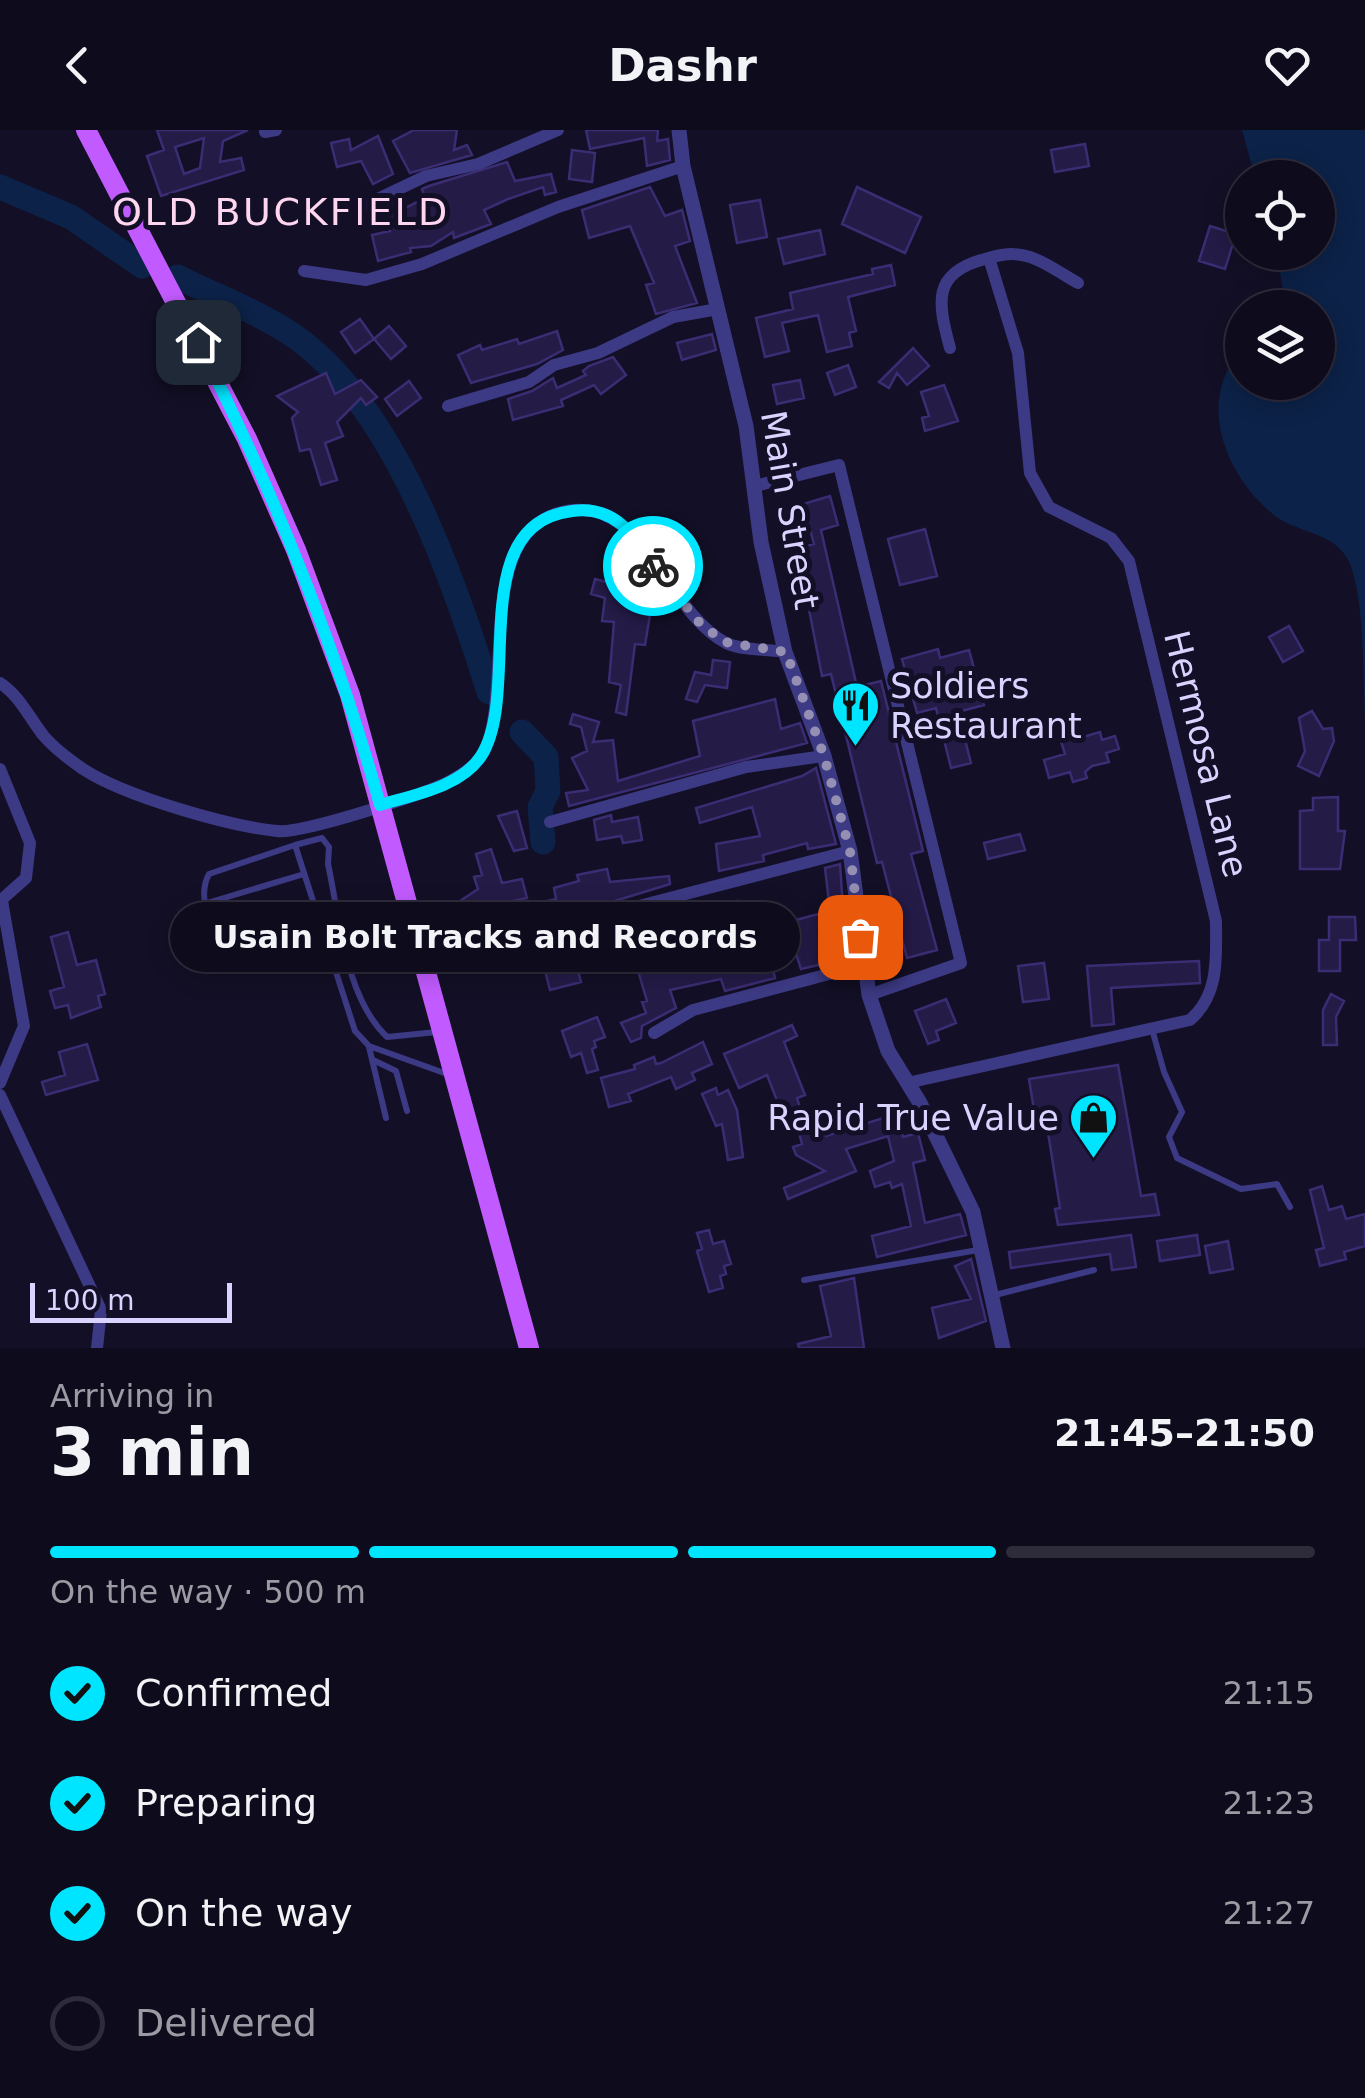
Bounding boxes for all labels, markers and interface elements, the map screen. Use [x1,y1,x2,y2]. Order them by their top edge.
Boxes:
icon: back [50,38,105,93]
icon: heart [1260,38,1315,93]
text: Dashr [608,39,757,92]
map controls [1225,160,1335,400]
button: locate [1225,160,1335,270]
district label: OLD BUCKFIELD [112,190,450,234]
button: layers [1225,290,1335,400]
pin [156,300,241,385]
icon: home [171,315,226,370]
street label: Main Street [753,408,827,612]
courier [603,516,703,616]
icon: bike [626,539,681,594]
street label: Hermosa Lane [1156,627,1256,881]
place label: Soldiers Restaurant [890,666,1082,746]
restaurant icon: Soldiers Restaurant [829,680,881,748]
pin [818,895,903,980]
callout: Usain Bolt Tracks and Records [170,902,800,972]
icon: bag [833,910,888,965]
text: Usain Bolt Tracks and Records [213,918,757,956]
shop icon: Rapid True Value [1068,1092,1120,1160]
place label: Rapid True Value [767,1098,1059,1138]
scale bar [30,1278,232,1322]
text: 100 m [45,1284,135,1317]
text: Arriving in [50,1377,214,1415]
text: 21:45–21:50 [1054,1411,1315,1455]
text: 3 min [50,1415,254,1490]
text: On the way · 500 m [50,1573,366,1611]
icon: check [50,1666,105,1721]
text: Confirmed [135,1671,332,1715]
text: 21:15 [1223,1674,1315,1712]
icon: check [50,1776,105,1831]
text: Preparing [135,1781,317,1825]
text: 21:23 [1223,1784,1315,1822]
icon: check [50,1886,105,1941]
text: On the way [135,1891,352,1935]
text: 21:27 [1223,1894,1315,1932]
text: Delivered [135,2001,317,2045]

